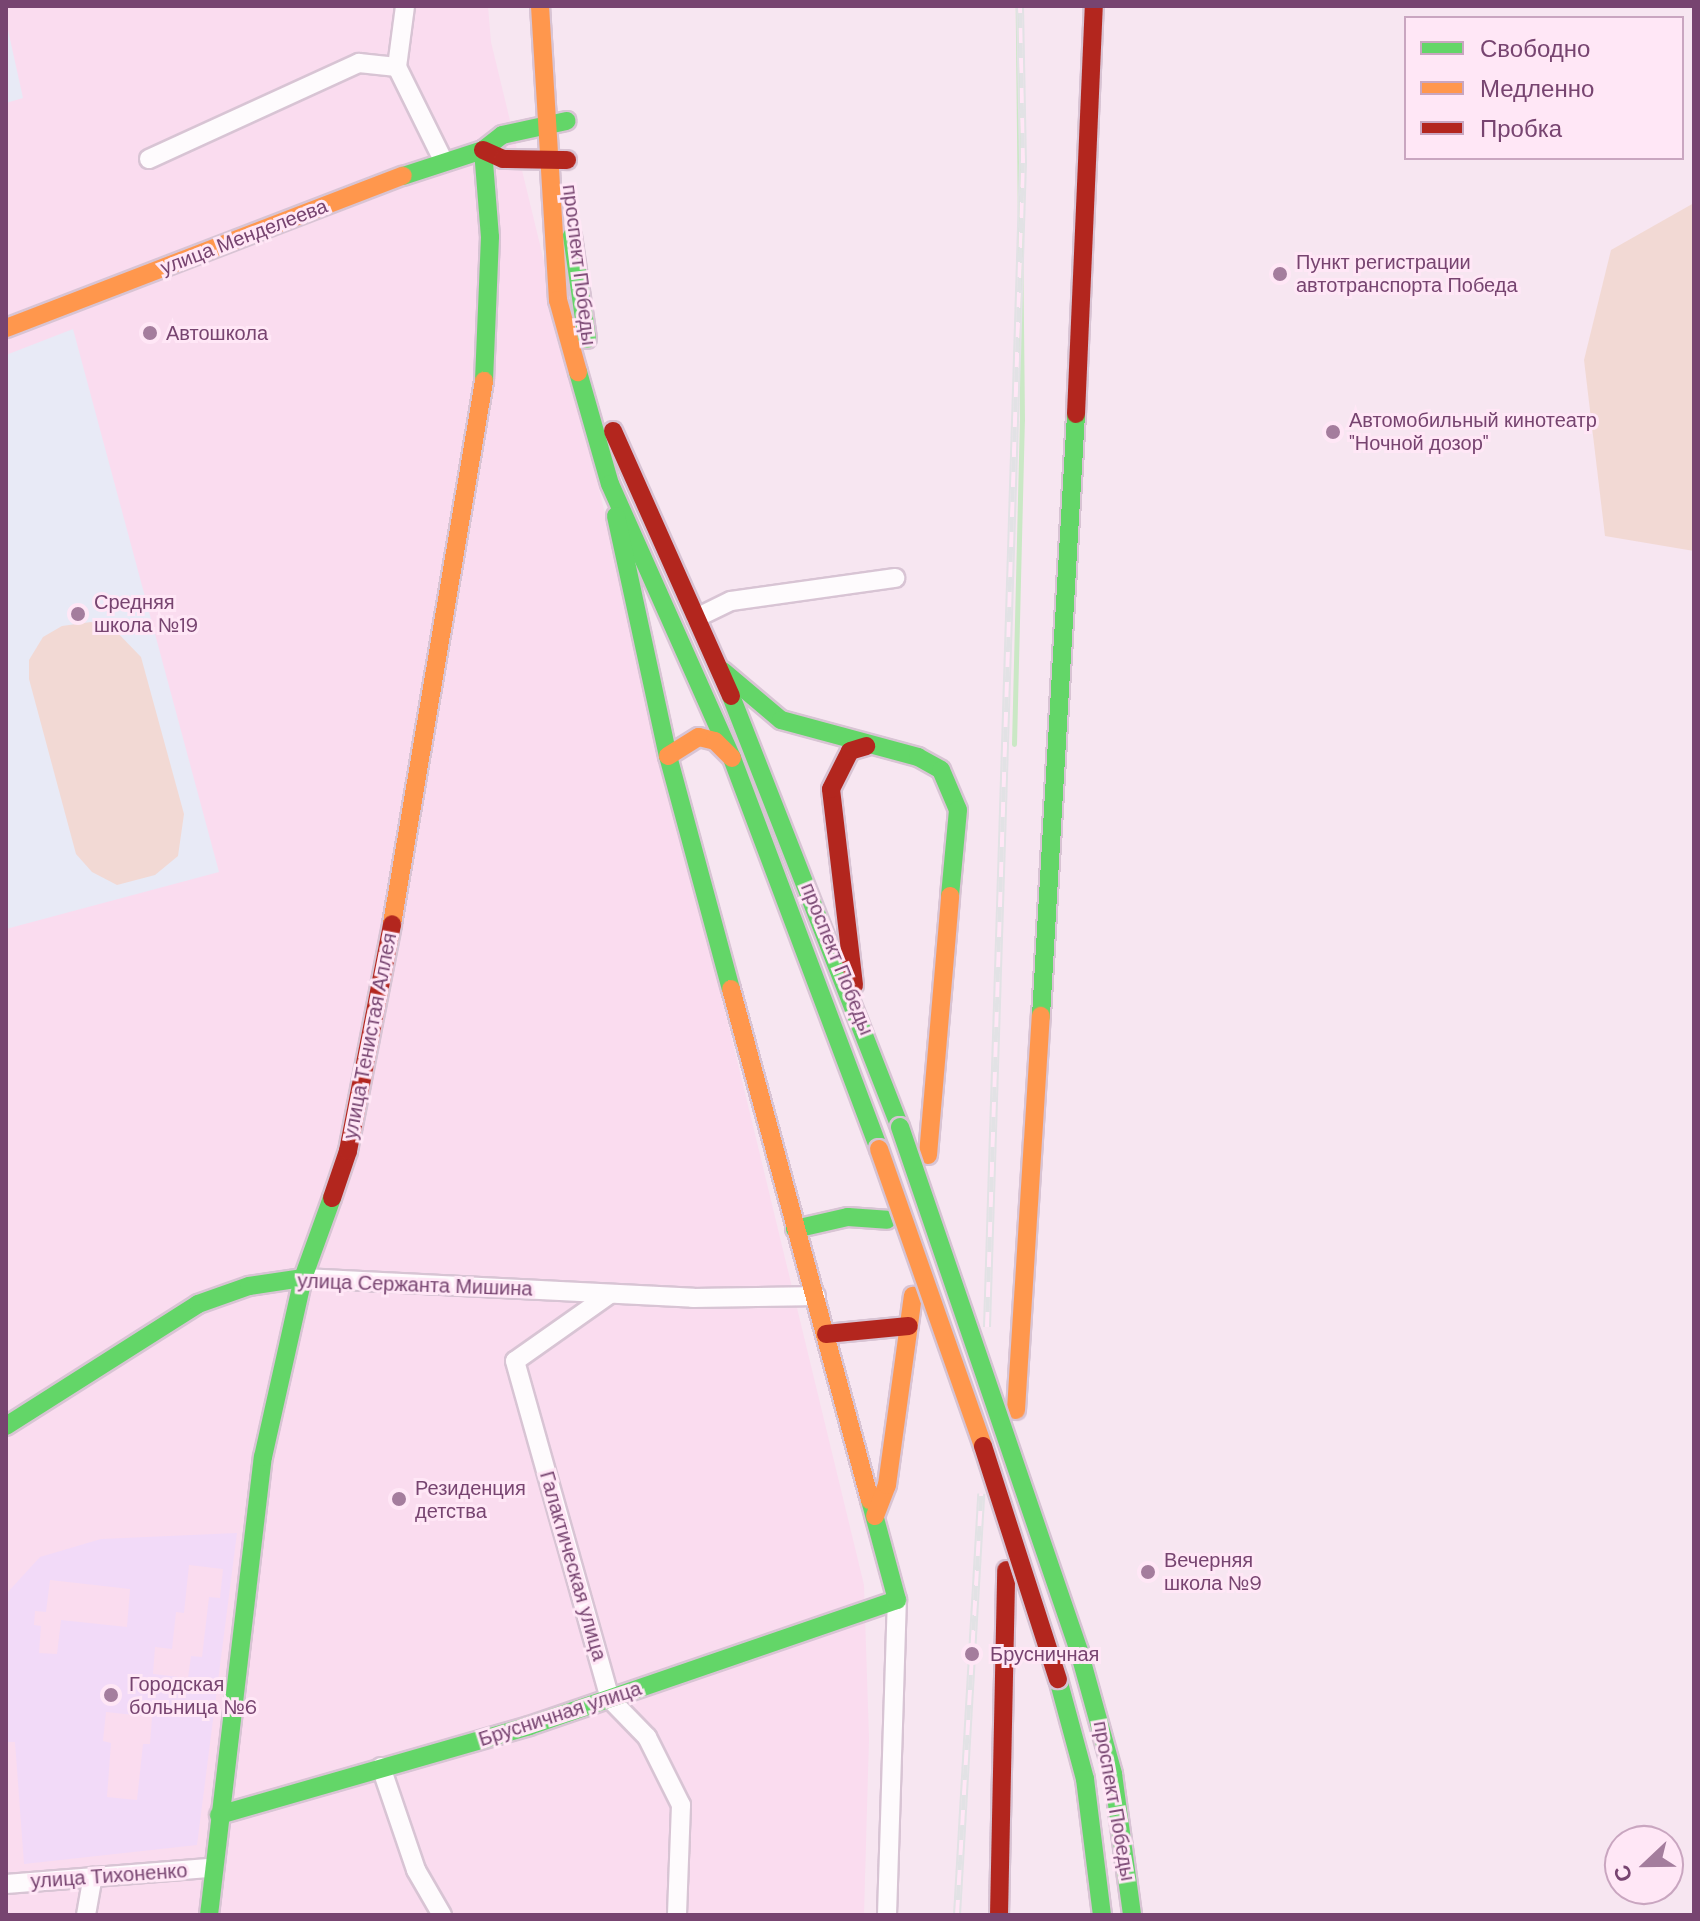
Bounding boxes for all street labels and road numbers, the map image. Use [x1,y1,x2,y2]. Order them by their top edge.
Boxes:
street label: проспект Победы [557,183,601,347]
street label: улица Менделеева [157,194,331,280]
street label: проспект Победы [796,879,878,1039]
street label: улица Тенистая Аллея [338,931,402,1141]
street label: улица Сержанта Мишина [297,1269,533,1301]
street label: Галактическая улица [534,1469,612,1663]
street label: Брусничная улица [476,1676,644,1752]
street label: проспект Победы [1088,1719,1140,1883]
street label: улица Тихоненко [30,1859,188,1893]

